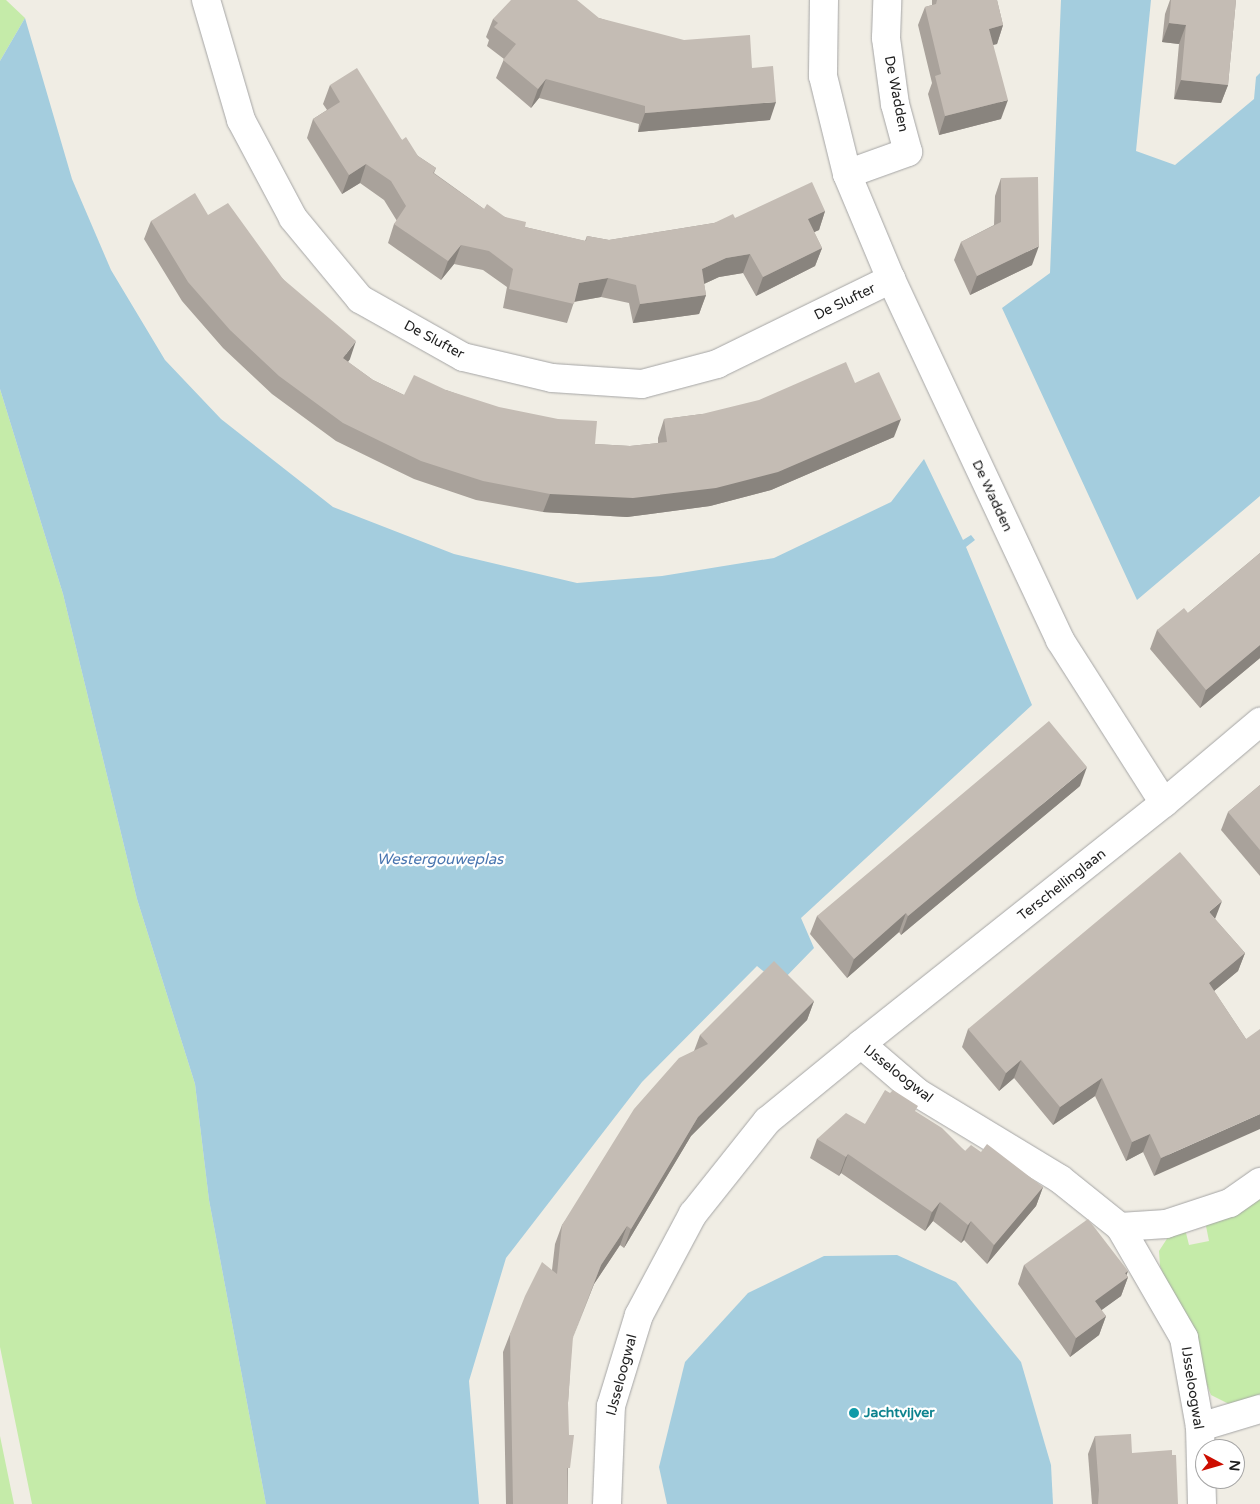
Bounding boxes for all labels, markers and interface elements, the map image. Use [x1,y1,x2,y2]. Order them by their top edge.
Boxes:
street label: De Wadden [880,54,912,134]
street label: De Slufter [812,280,878,324]
street label: De Slufter [401,317,467,363]
street label: De Wadden [968,457,1016,535]
street label: Terschellinglaan [1015,845,1109,925]
water label: Westergouweplas [377,851,503,869]
street label: IJsseloogwal [860,1042,936,1106]
street label: IJsseloogwal [603,1332,641,1418]
street label: IJsseloogwal [1177,1345,1207,1431]
place label: Jachtvijver [864,1405,935,1421]
marker: Jachtvijver [848,1407,860,1419]
north arrow [1195,1439,1245,1489]
text: N [1225,1459,1243,1472]

